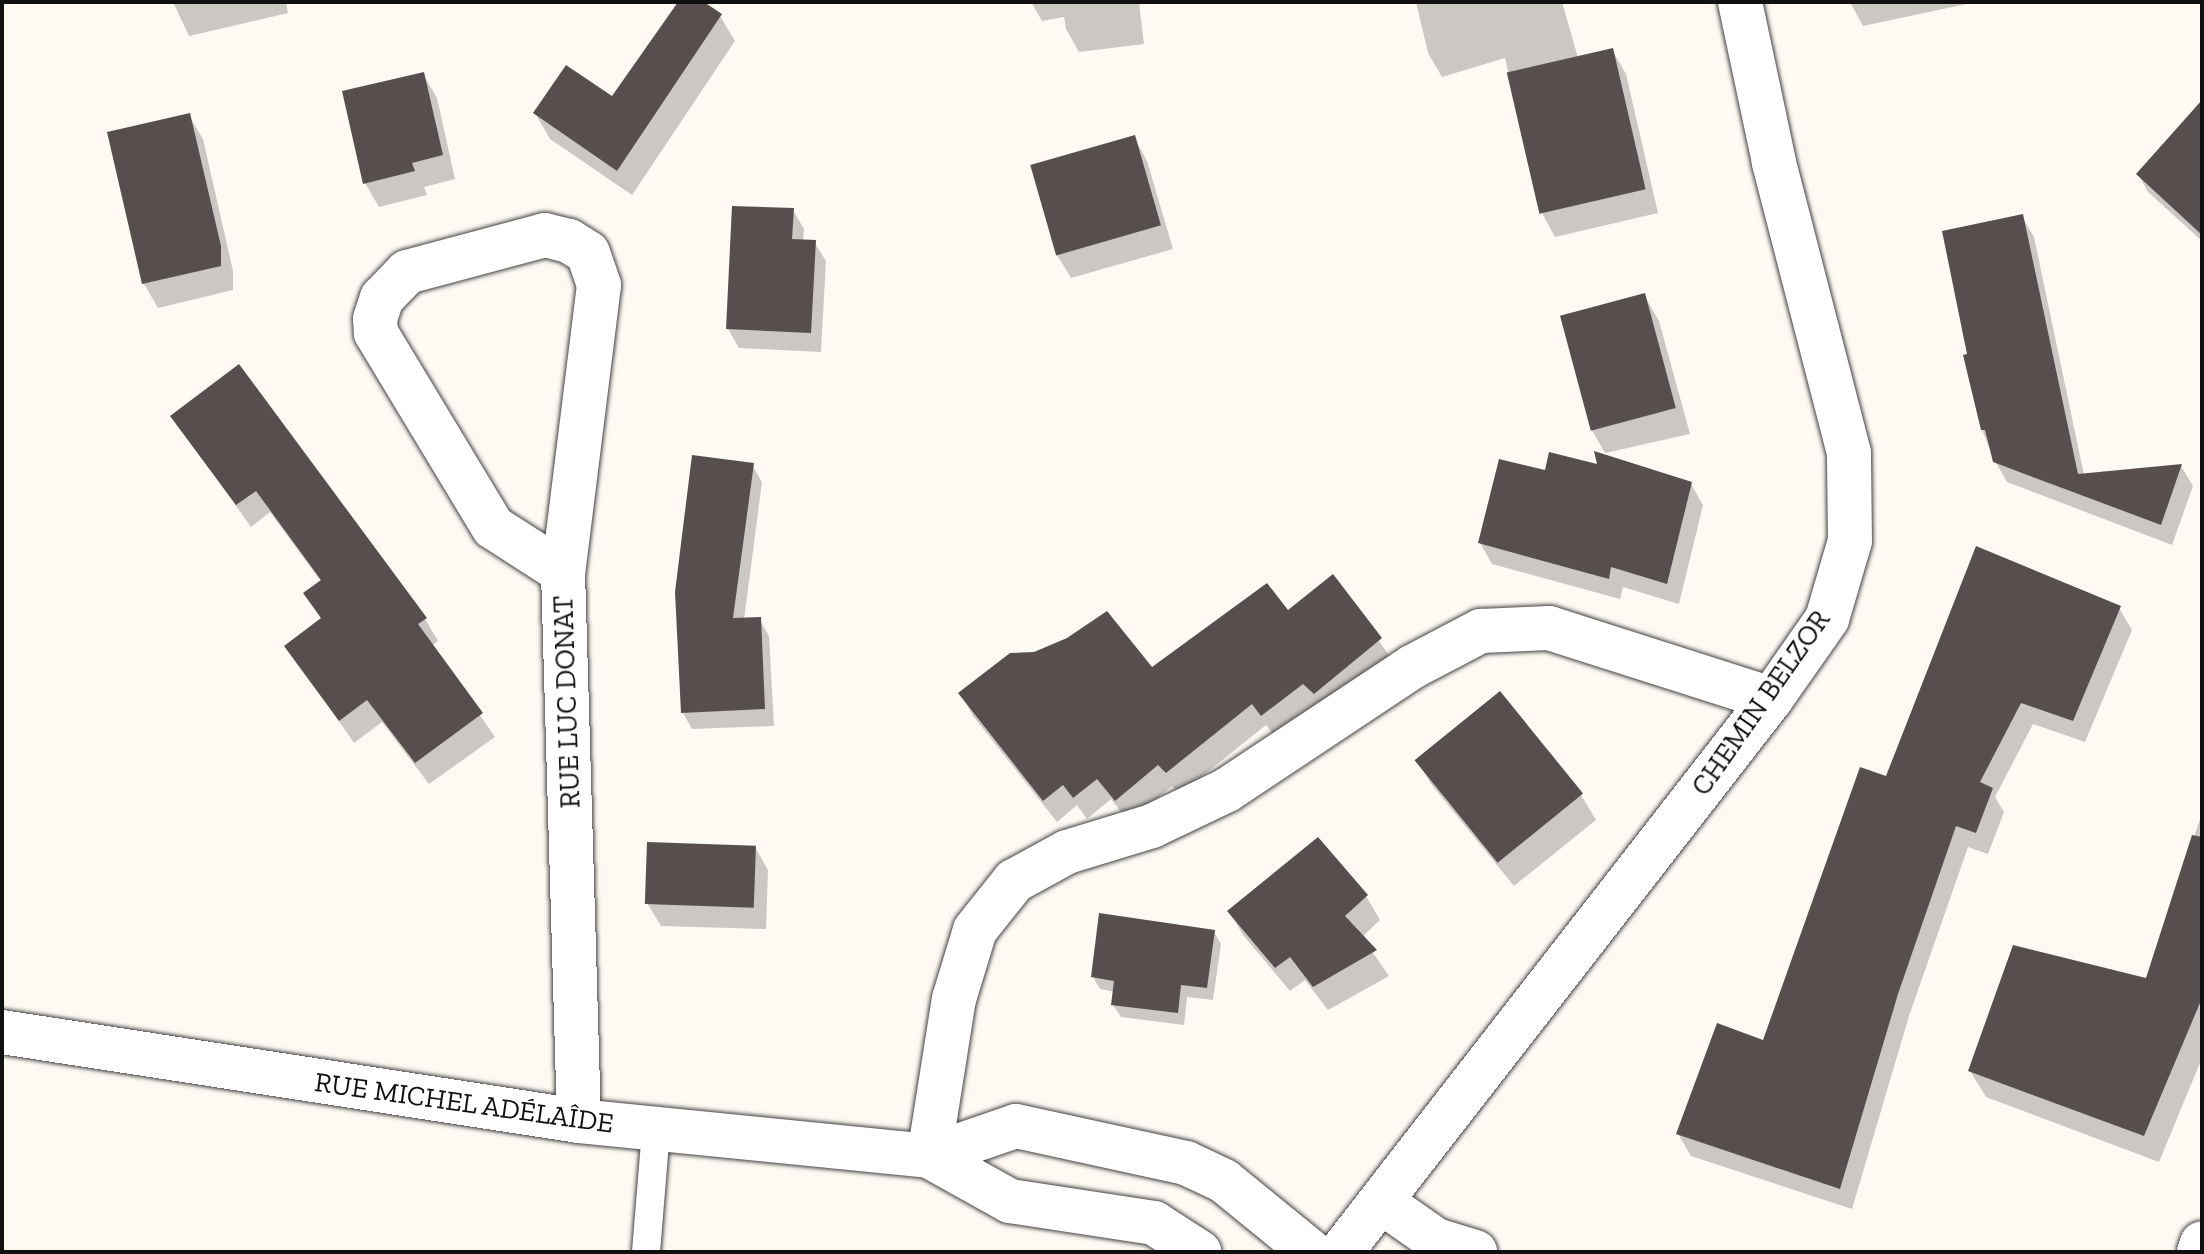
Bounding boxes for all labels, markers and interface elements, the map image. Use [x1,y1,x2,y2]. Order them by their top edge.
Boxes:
street label: RUE LUC DONAT [546,595,588,809]
street label: CHEMIN BELZOR [1685,604,1837,802]
street label: RUE MICHEL ADÉLAÎDE [312,1065,616,1141]

